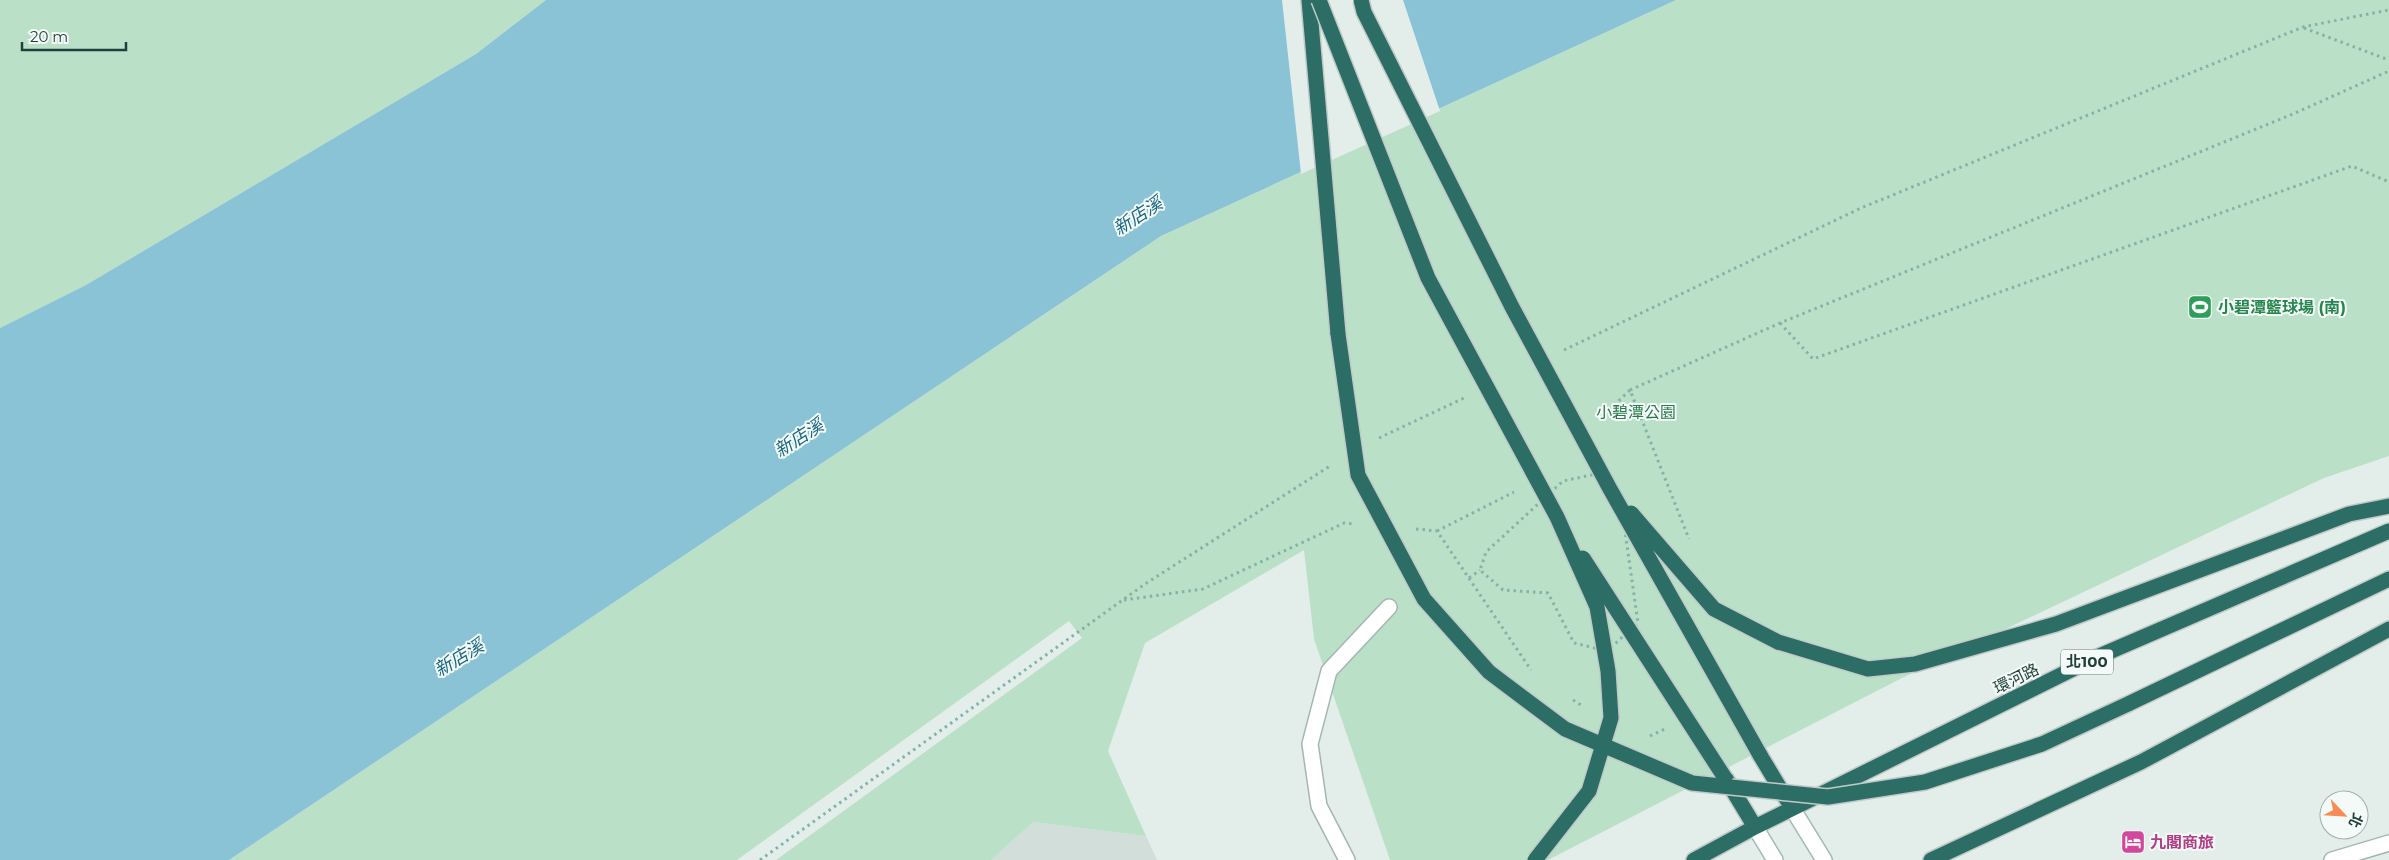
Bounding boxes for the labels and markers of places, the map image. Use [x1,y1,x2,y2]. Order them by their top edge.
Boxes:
sports icon: 小碧潭籃球場 (南) [2187,294,2213,320]
place label: 小碧潭籃球場 (南) [2218,298,2346,317]
hotel icon: 九閣商旅 [2120,829,2146,855]
place label: 九閣商旅 [2150,833,2214,852]

